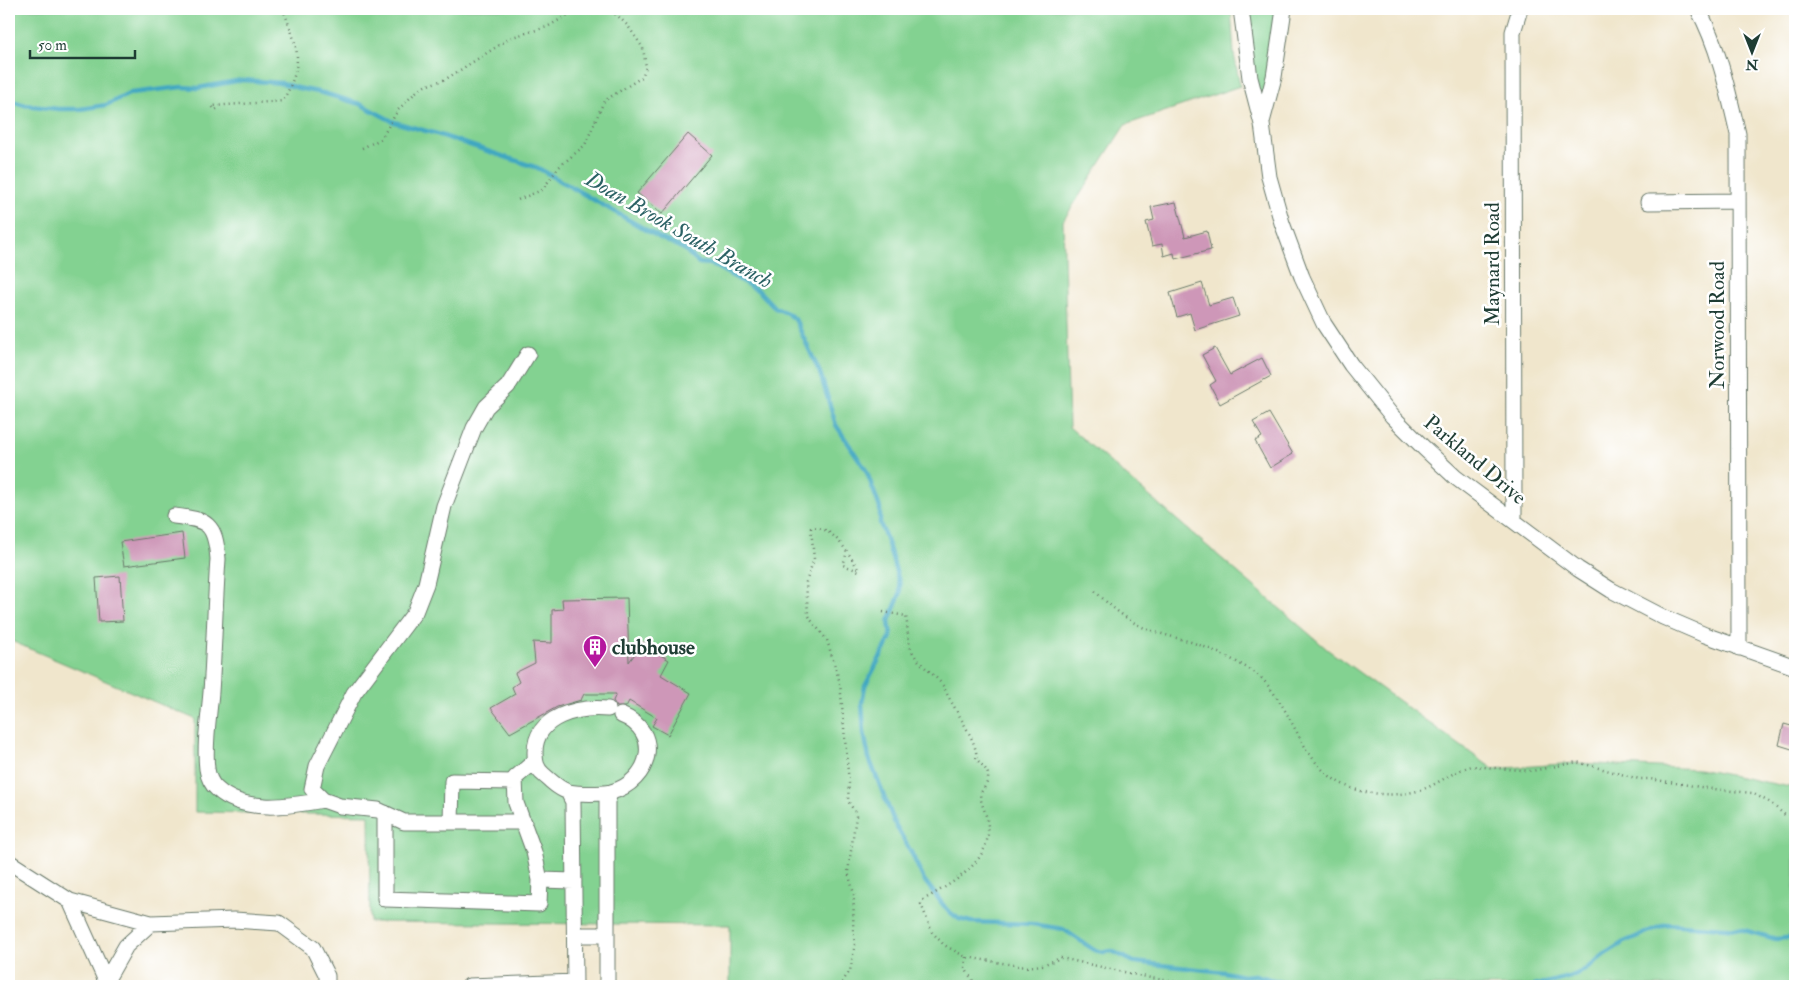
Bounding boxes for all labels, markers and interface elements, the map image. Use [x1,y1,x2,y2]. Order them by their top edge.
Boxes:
scale bar [30,28,135,60]
north arrow [1726,28,1776,78]
text: 50 m [38,36,67,55]
text: N [1745,56,1759,73]
water label: Doan Brook South Branch [580,165,778,295]
street label: Maynard Road [1479,202,1506,326]
street label: Norwood Road [1704,260,1731,389]
street label: Parkland Drive [1418,409,1532,511]
building icon: clubhouse [582,634,608,668]
place label: clubhouse [612,634,695,661]

